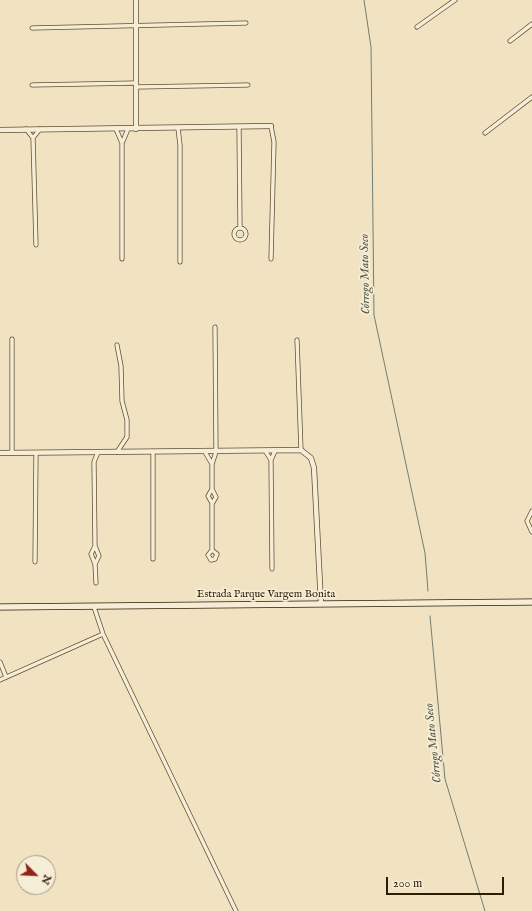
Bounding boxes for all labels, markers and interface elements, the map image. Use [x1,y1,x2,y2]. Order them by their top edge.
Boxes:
water label: Córrego Mato Seco [358,234,374,314]
street label: Estrada Parque Vargem Bonita [197,588,335,602]
water label: Córrego Mato Seco [423,702,445,784]
north arrow [16,855,56,895]
scale bar [388,869,506,895]
text: N [38,872,54,887]
text: 200 m [393,876,422,891]

